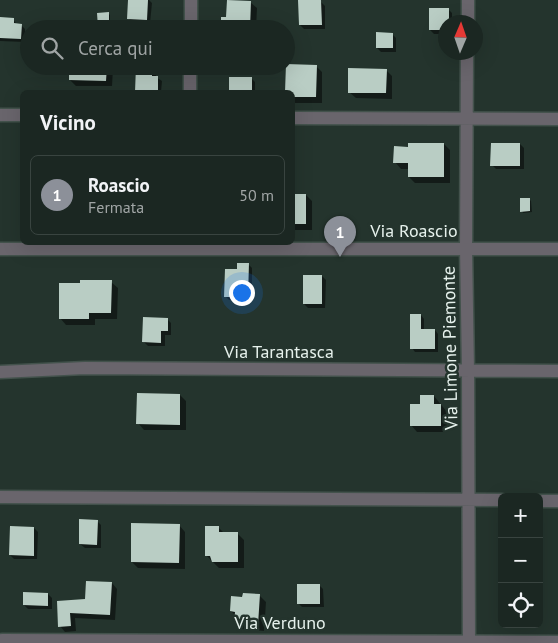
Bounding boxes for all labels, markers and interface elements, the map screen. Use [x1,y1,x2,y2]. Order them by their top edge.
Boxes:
north arrow [438,15,483,60]
search box [20,20,295,75]
icon: search [38,34,66,62]
text: Cerca qui [78,36,153,60]
text: Vicino [40,109,96,136]
text: Roascio [88,173,150,197]
text: 1 [52,185,62,205]
text: 50 m [239,185,274,205]
text: Fermata [88,197,144,217]
pin: 1 [324,216,356,257]
street label: Via Roascio [369,219,458,242]
street label: Via Limone Piemonte [437,266,462,431]
your location [229,280,255,306]
street label: Via Tarantasca [223,340,334,363]
map controls [498,493,543,628]
button: + [498,493,543,538]
button: − [498,538,543,583]
button: locate [498,583,543,628]
street label: Via Verduno [233,611,326,634]

